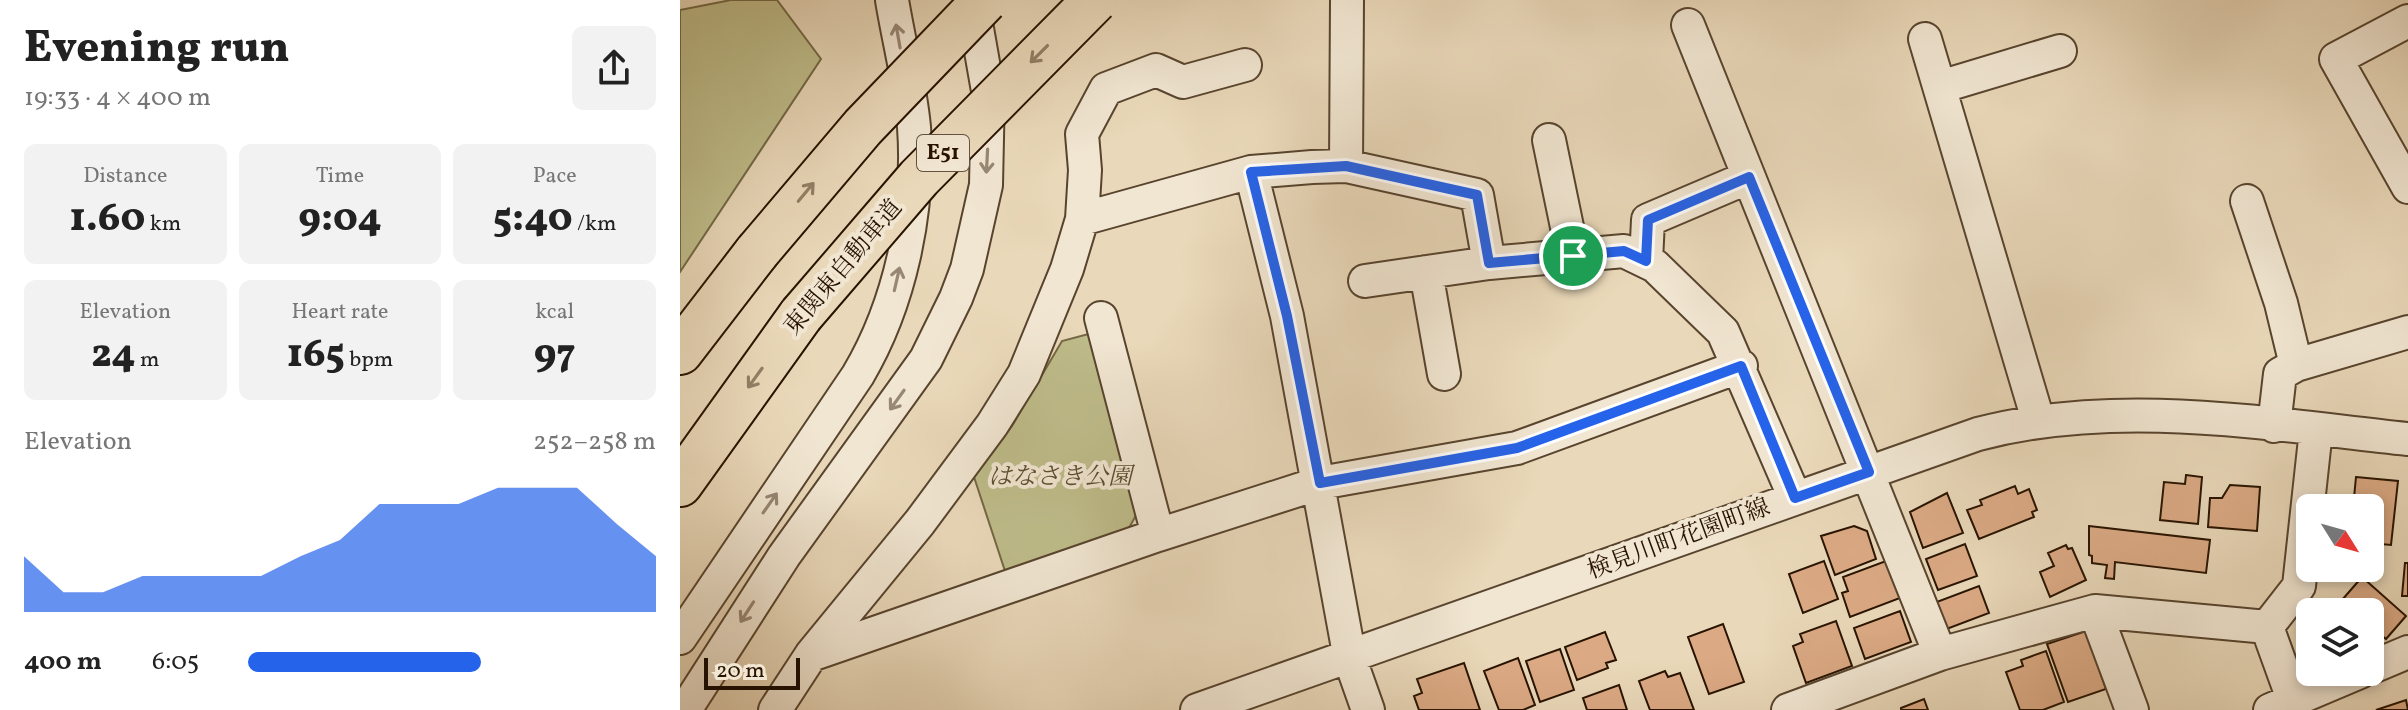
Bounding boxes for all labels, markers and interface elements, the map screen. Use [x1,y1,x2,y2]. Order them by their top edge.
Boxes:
text: Evening run [24,19,290,80]
one-way arrow [889,23,904,49]
button: share [572,26,656,110]
one-way arrow [1030,44,1049,63]
text: 19:33 · 4 × 400 m [24,80,211,116]
road number: E51 [917,135,969,171]
one-way arrow [980,147,995,174]
text: Distance [83,161,167,192]
text: Time [316,161,364,192]
text: Pace [533,161,577,192]
one-way arrow [797,182,815,202]
text: 1.60 [69,192,145,248]
text: 9:04 [298,192,382,248]
text: 5:40 [493,192,573,248]
street label: 東関東自動車道 [777,193,911,343]
text: km [145,209,181,240]
text: /km [573,209,616,240]
pin [1539,222,1607,290]
icon: arrive [1551,234,1595,278]
one-way arrow [891,267,906,292]
text: Elevation [80,297,171,328]
text: Heart rate [291,297,389,328]
text: kcal [535,297,574,328]
text: 24 [91,328,136,384]
text: 165 [287,328,345,384]
text: 97 [534,328,576,384]
text: m [136,345,159,376]
text: bpm [345,345,393,376]
one-way arrow [747,367,764,388]
one-way arrow [889,389,906,411]
text: Elevation [24,424,132,460]
text: 252–258 m [533,424,656,460]
park label: はなさき公園 [988,461,1136,495]
street label: 検見川町花園町線 [1583,491,1775,589]
one-way arrow [762,492,778,515]
north arrow [2296,494,2384,582]
map controls [2296,494,2384,686]
button: layers [2296,598,2384,686]
one-way arrow [739,601,755,623]
text: 400 m [24,644,102,680]
text: 6:05 [152,644,199,680]
scale bar [704,654,800,690]
text: 20 m [716,656,765,687]

